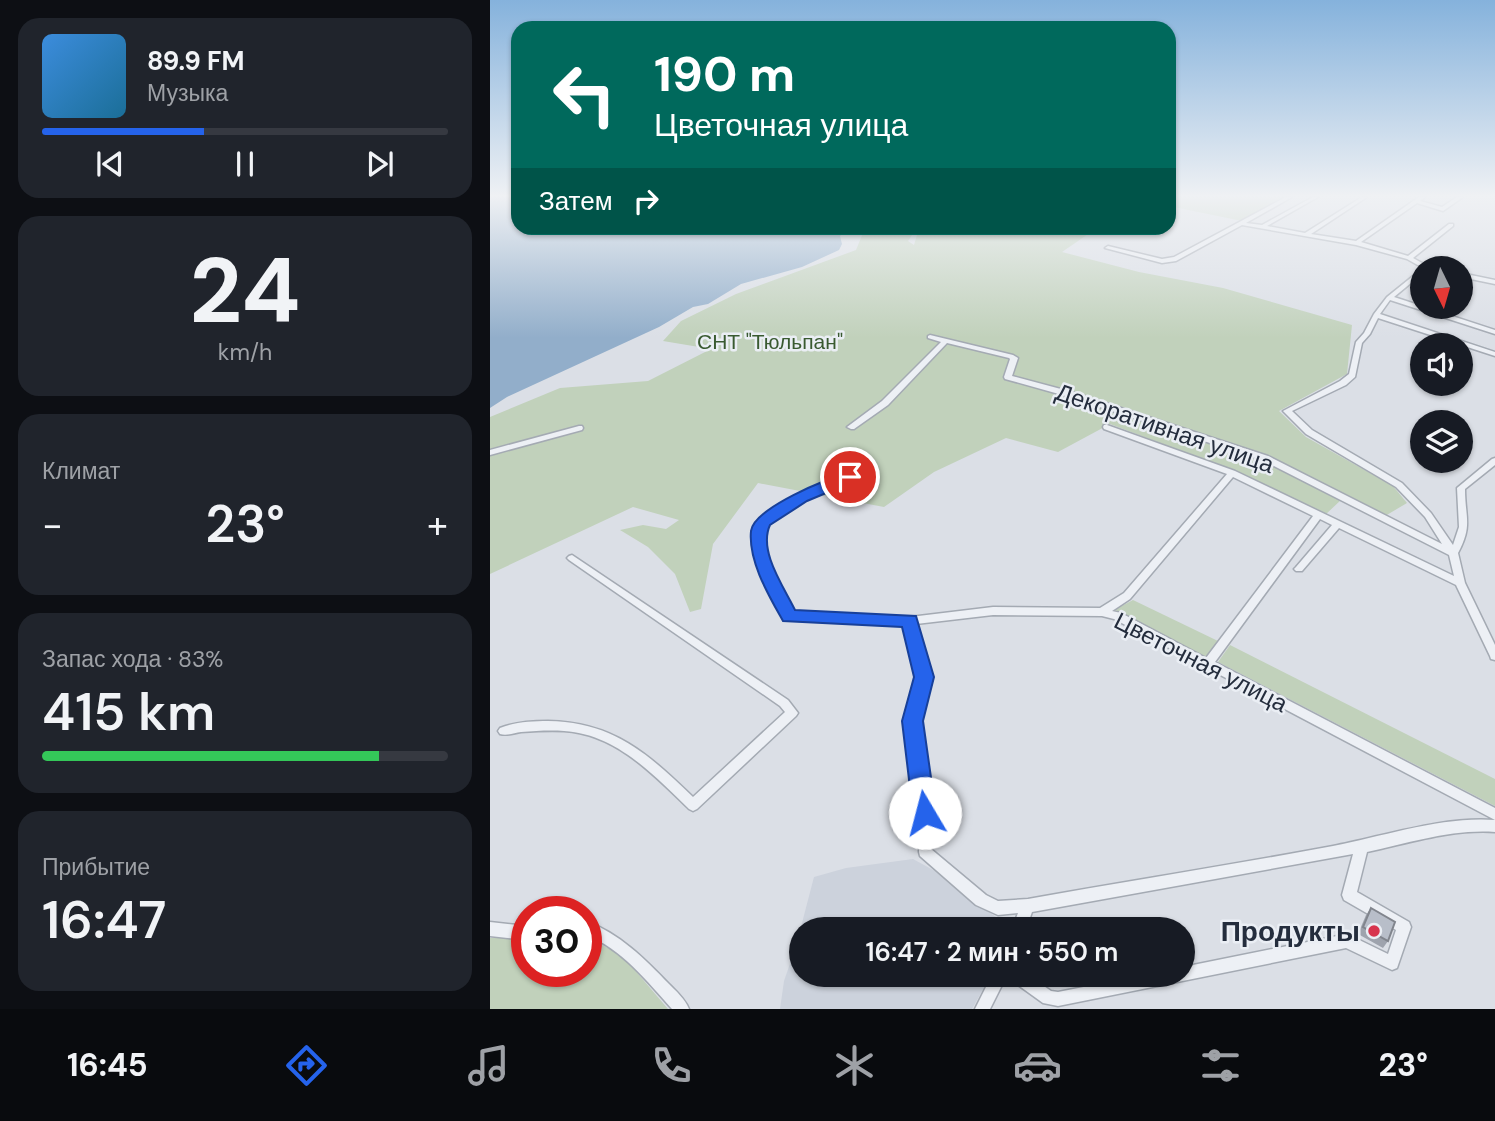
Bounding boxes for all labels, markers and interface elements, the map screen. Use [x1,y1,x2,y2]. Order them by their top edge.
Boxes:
text: 190 m [654,42,795,106]
text: 89.9 FM [147,44,244,78]
icon: left [539,49,630,140]
text: Музыка [147,78,228,108]
text: Цветочная улица [654,104,908,146]
icon: previous [91,145,129,183]
icon: pause [226,145,264,183]
icon: next [361,145,399,183]
icon: right [627,182,665,220]
text: Затем [539,184,613,218]
text: 24 [189,232,301,350]
north arrow [1410,256,1474,318]
map controls [1410,256,1473,473]
park label: СНТ "Тюльпан" [697,328,843,356]
button: sound [1410,333,1473,396]
text: km/h [218,337,272,367]
street label: Декоративная улица [1052,376,1279,480]
button: layers [1410,410,1473,473]
pin [820,447,880,507]
text: Климат [42,456,120,486]
icon: arrive [831,458,869,496]
text: 23° [205,490,285,558]
text: − [42,500,63,550]
text: + [427,500,448,550]
street label: Цветочная улица [1109,605,1294,719]
text: Запас хода · 83% [42,644,223,674]
text: 415 km [42,678,215,746]
position arrow [888,776,962,850]
text: Прибытие [42,852,150,882]
text: 16:47 [42,886,167,954]
speed limit sign: 30 [511,896,602,987]
place label: Продукты [1221,913,1360,950]
marker: Продукты [1366,923,1382,939]
text: 16:47 · 2 мин · 550 m [866,935,1118,969]
icon: directions [282,1041,331,1090]
icon: music [464,1041,513,1090]
icon: phone [647,1041,696,1090]
icon: climate [830,1041,879,1090]
icon: car [1013,1041,1062,1090]
icon: filters [1196,1041,1245,1090]
text: 16:45 [67,1044,148,1086]
text: 23° [1379,1044,1428,1086]

